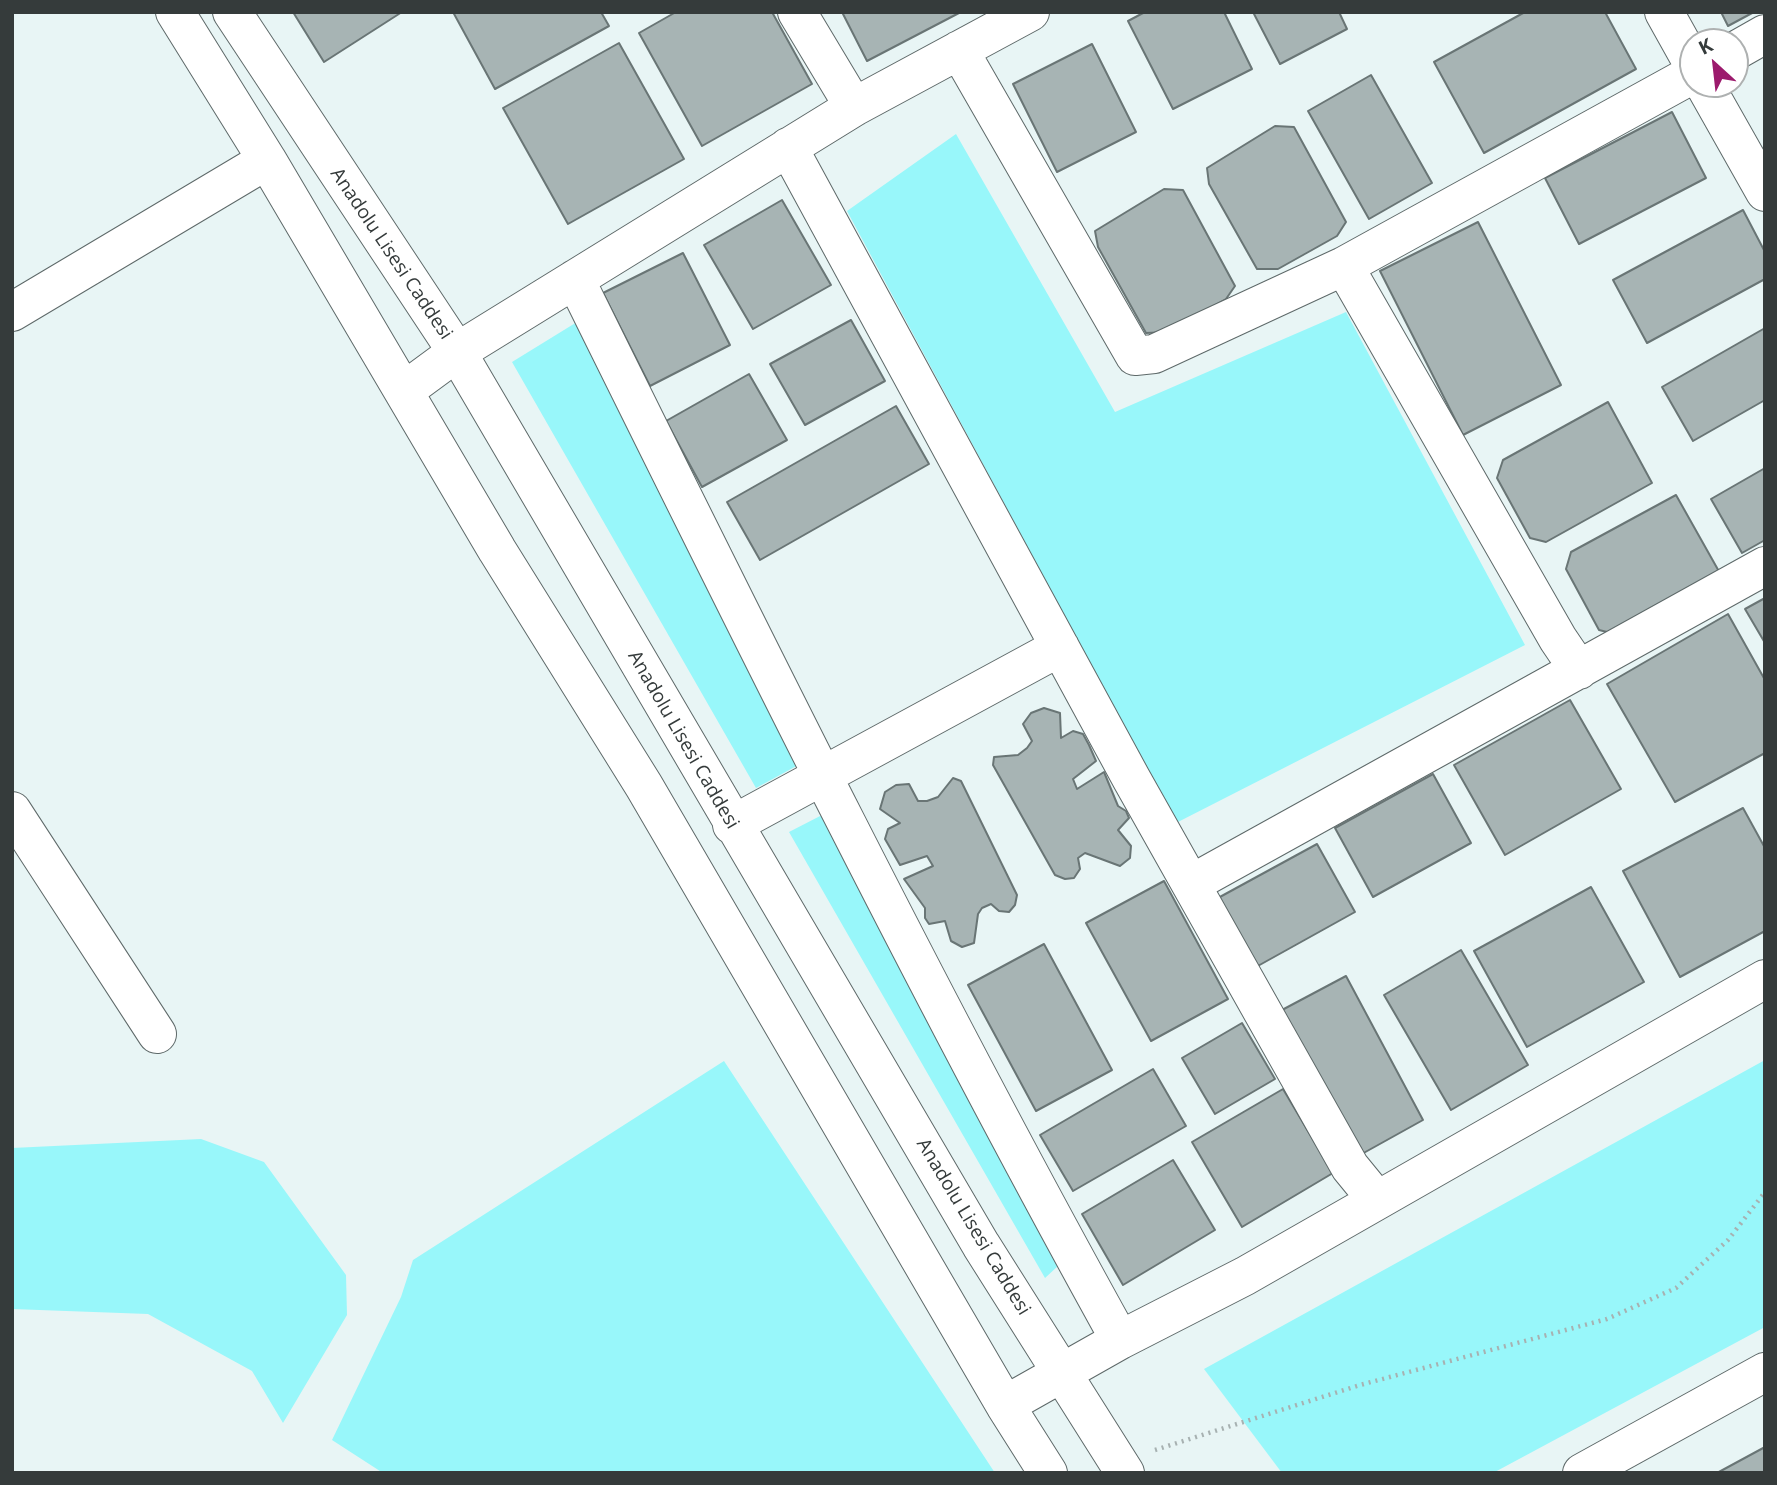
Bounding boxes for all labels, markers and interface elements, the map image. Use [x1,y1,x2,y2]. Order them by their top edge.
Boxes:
north arrow [1679,28,1749,98]
text: K [1694,32,1717,61]
street label: Anadolu Lisesi Caddesi [325,164,457,344]
street label: Anadolu Lisesi Caddesi [623,647,743,833]
street label: Anadolu Lisesi Caddesi [911,1134,1035,1320]

